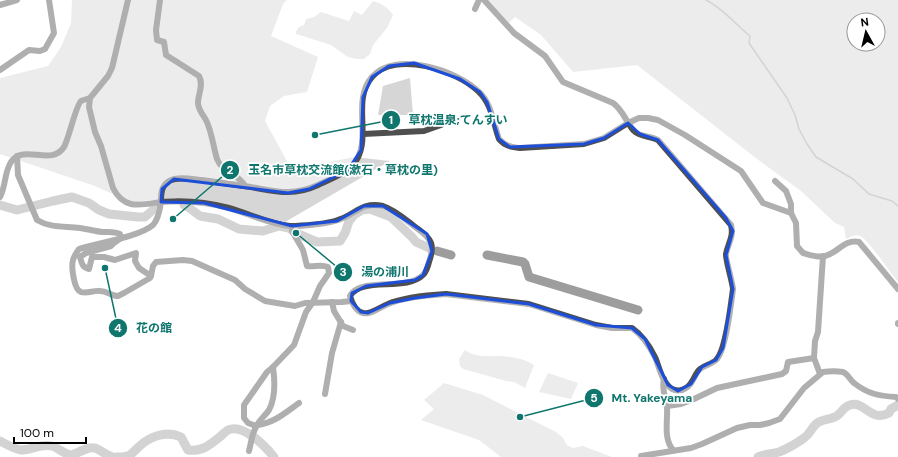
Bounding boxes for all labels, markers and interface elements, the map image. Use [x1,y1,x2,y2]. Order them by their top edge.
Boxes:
north arrow [846,12,886,52]
text: N [860,15,870,30]
callout: 草枕温泉;てんすい [381,108,516,132]
text: 1 [389,112,393,128]
text: 草枕温泉;てんすい [408,112,508,128]
callout: 玉名市草枕交流館(漱石・草枕の里) [220,158,446,182]
text: 2 [227,162,234,178]
text: 玉名市草枕交流館(漱石・草枕の里) [248,162,438,178]
callout: 湯の浦川 [333,260,417,284]
text: 3 [339,264,347,280]
text: 湯の浦川 [361,264,409,280]
callout: 花の館 [108,316,180,340]
text: 4 [114,320,122,336]
text: 花の館 [136,320,172,336]
callout: Mt. Yakeyama [584,386,701,410]
text: 5 [590,390,598,406]
text: Mt. Yakeyama [612,390,692,406]
scale bar [14,419,86,445]
text: 100 m [20,425,54,441]

